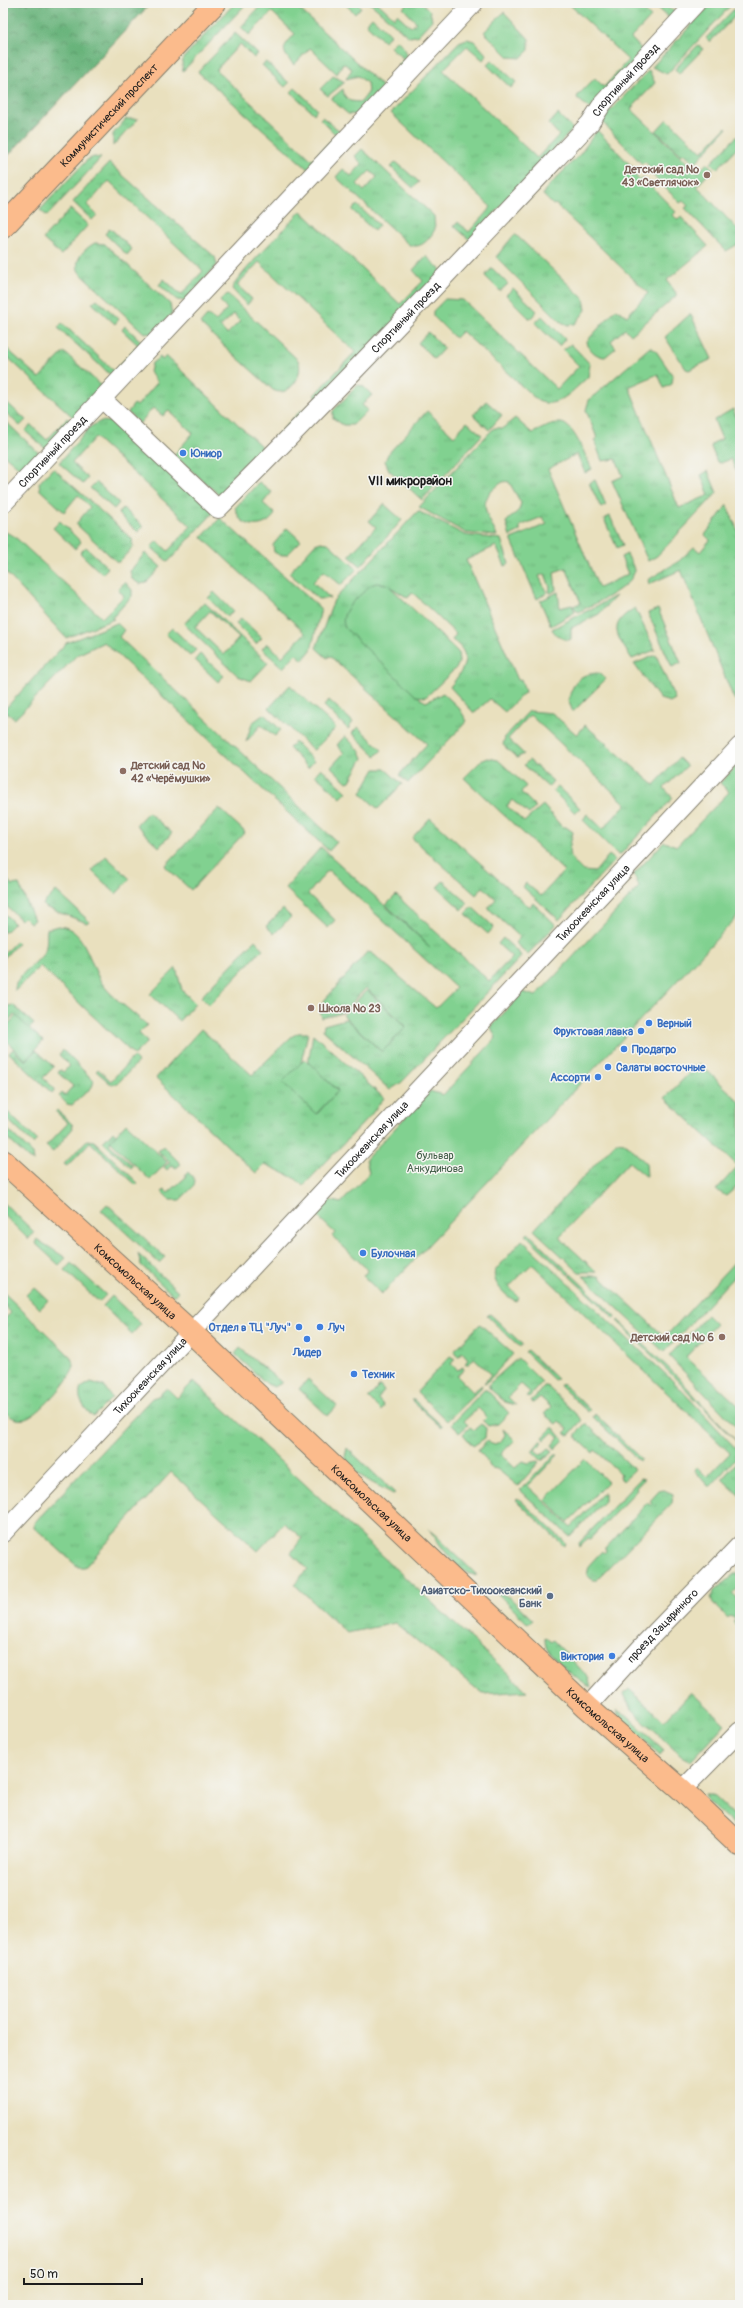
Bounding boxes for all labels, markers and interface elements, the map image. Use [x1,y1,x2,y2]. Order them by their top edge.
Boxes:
street label: Спортивный проезд [590,40,662,119]
street label: Коммунистический проспект [57,61,161,169]
place label: Детский сад № 43 «Светлячок» [621,163,700,189]
marker: Детский сад № 43 «Светлячок» [702,170,712,180]
street label: Спортивный проезд [368,279,443,356]
street label: Спортивный проезд [15,413,89,490]
place label: Юниор [190,447,222,460]
marker: Юниор [178,448,188,458]
district label: VII микрорайон [368,473,453,489]
place label: Детский сад № 42 «Черёмушки» [130,759,211,785]
marker: Детский сад № 42 «Черёмушки» [118,766,128,776]
street label: Тихоокеанская улица [553,862,632,945]
place label: Школа № 23 [318,1002,381,1015]
marker: Школа № 23 [306,1003,316,1013]
place label: Верный [657,1017,692,1030]
marker: Верный [644,1018,654,1028]
place label: Фруктовая лавка [552,1025,633,1038]
marker: Фруктовая лавка [636,1026,646,1036]
place label: Продагро [632,1043,676,1056]
marker: Продагро [619,1044,629,1054]
place label: Салаты восточные [616,1061,706,1074]
marker: Салаты восточные [603,1062,613,1072]
place label: Ассорти [550,1071,590,1084]
marker: Ассорти [593,1072,603,1082]
street label: Тихоокеанская улица [332,1098,411,1181]
park label: бульвар Анкудинова [407,1149,463,1175]
street label: Комсомольская улица [92,1241,179,1322]
place label: Булочная [371,1247,415,1260]
marker: Булочная [358,1248,368,1258]
place label: Отдел в ТЦ "Луч" [208,1321,291,1334]
place label: Луч [327,1321,345,1334]
marker: Отдел в ТЦ "Луч" [294,1322,304,1332]
marker: Луч [315,1322,325,1332]
place label: Детский сад № 6 [630,1331,715,1344]
marker: Детский сад № 6 [717,1332,727,1342]
marker: Лидер [302,1334,312,1344]
street label: Тихоокеанская улица [111,1335,189,1418]
place label: Лидер [292,1346,321,1359]
place label: Техник [361,1368,395,1381]
marker: Техник [349,1369,359,1379]
street label: Комсомольская улица [329,1462,415,1544]
place label: Азиатско-Тихоокеанский Банк [421,1584,542,1610]
street label: проезд Зацаринного [624,1586,701,1665]
marker: Азиатско-Тихоокеанский Банк [545,1591,555,1601]
place label: Виктория [561,1650,604,1663]
marker: Виктория [607,1651,617,1661]
street label: Комсомольская улица [564,1685,652,1765]
scale bar [24,2260,142,2286]
text: 50 m [30,2267,58,2282]

